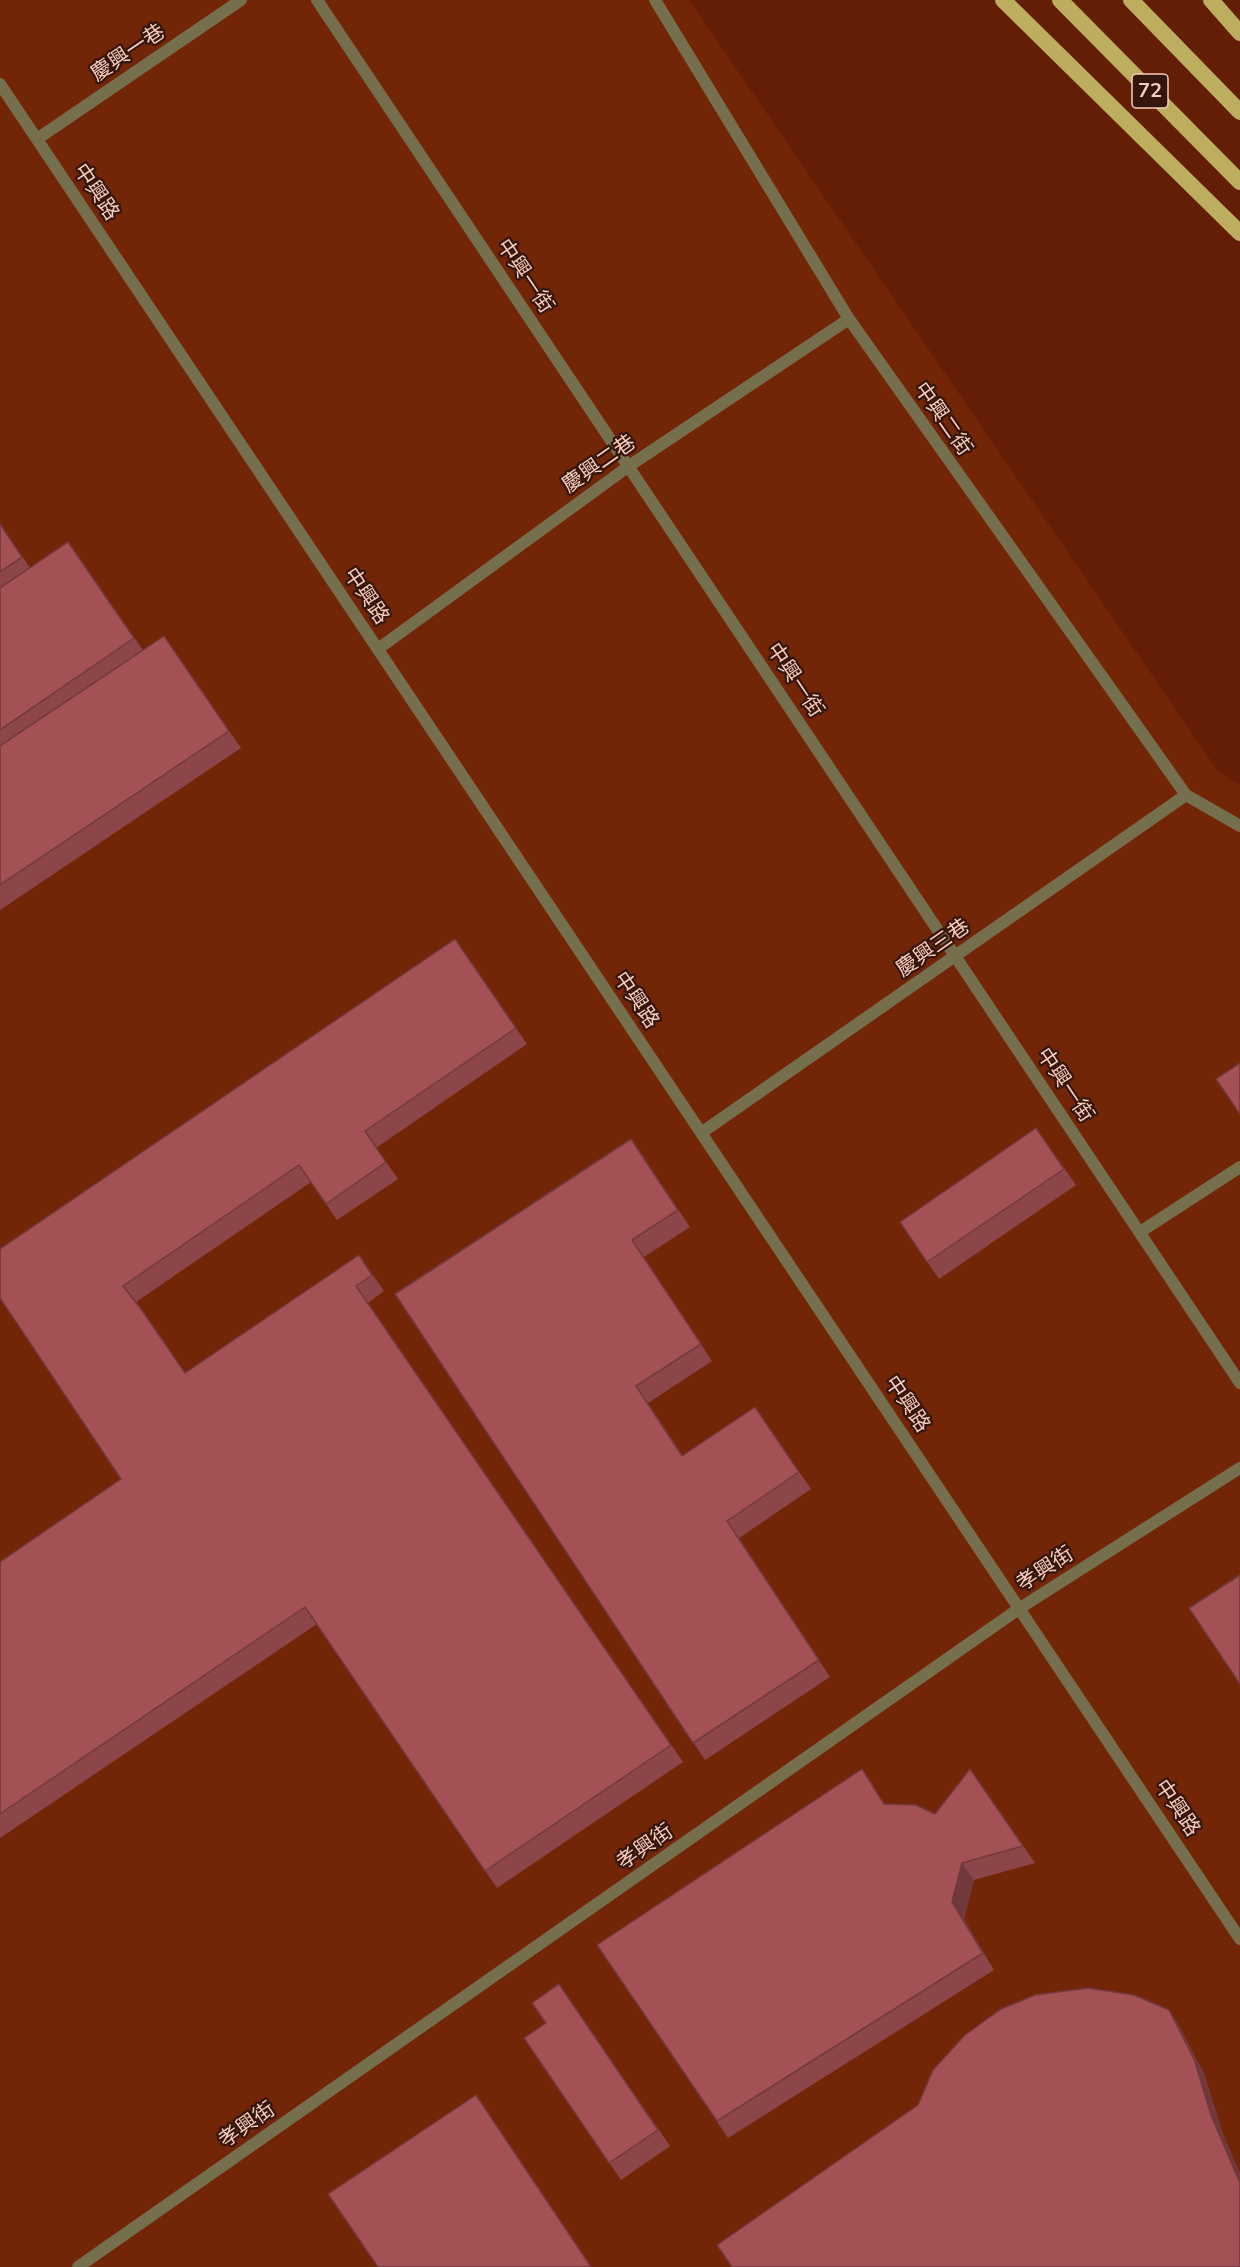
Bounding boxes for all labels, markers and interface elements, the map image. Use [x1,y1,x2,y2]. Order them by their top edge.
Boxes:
street label: 慶興一巷 [86,19,170,87]
road number: 72 [1132,74,1168,108]
street label: 中興路 [68,159,124,225]
street label: 中興一街 [491,234,559,318]
street label: 中興二街 [909,377,977,461]
street label: 慶興二巷 [557,430,641,498]
street label: 中興路 [338,563,394,629]
street label: 中興一街 [761,638,829,722]
street label: 慶興三巷 [891,914,975,982]
street label: 中興路 [608,967,664,1033]
street label: 中興一街 [1031,1043,1099,1127]
street label: 中興路 [879,1371,935,1437]
street label: 孝興街 [1012,1541,1078,1597]
street label: 中興路 [1149,1775,1205,1841]
street label: 孝興街 [612,1819,678,1875]
street label: 孝興街 [214,2097,280,2153]

